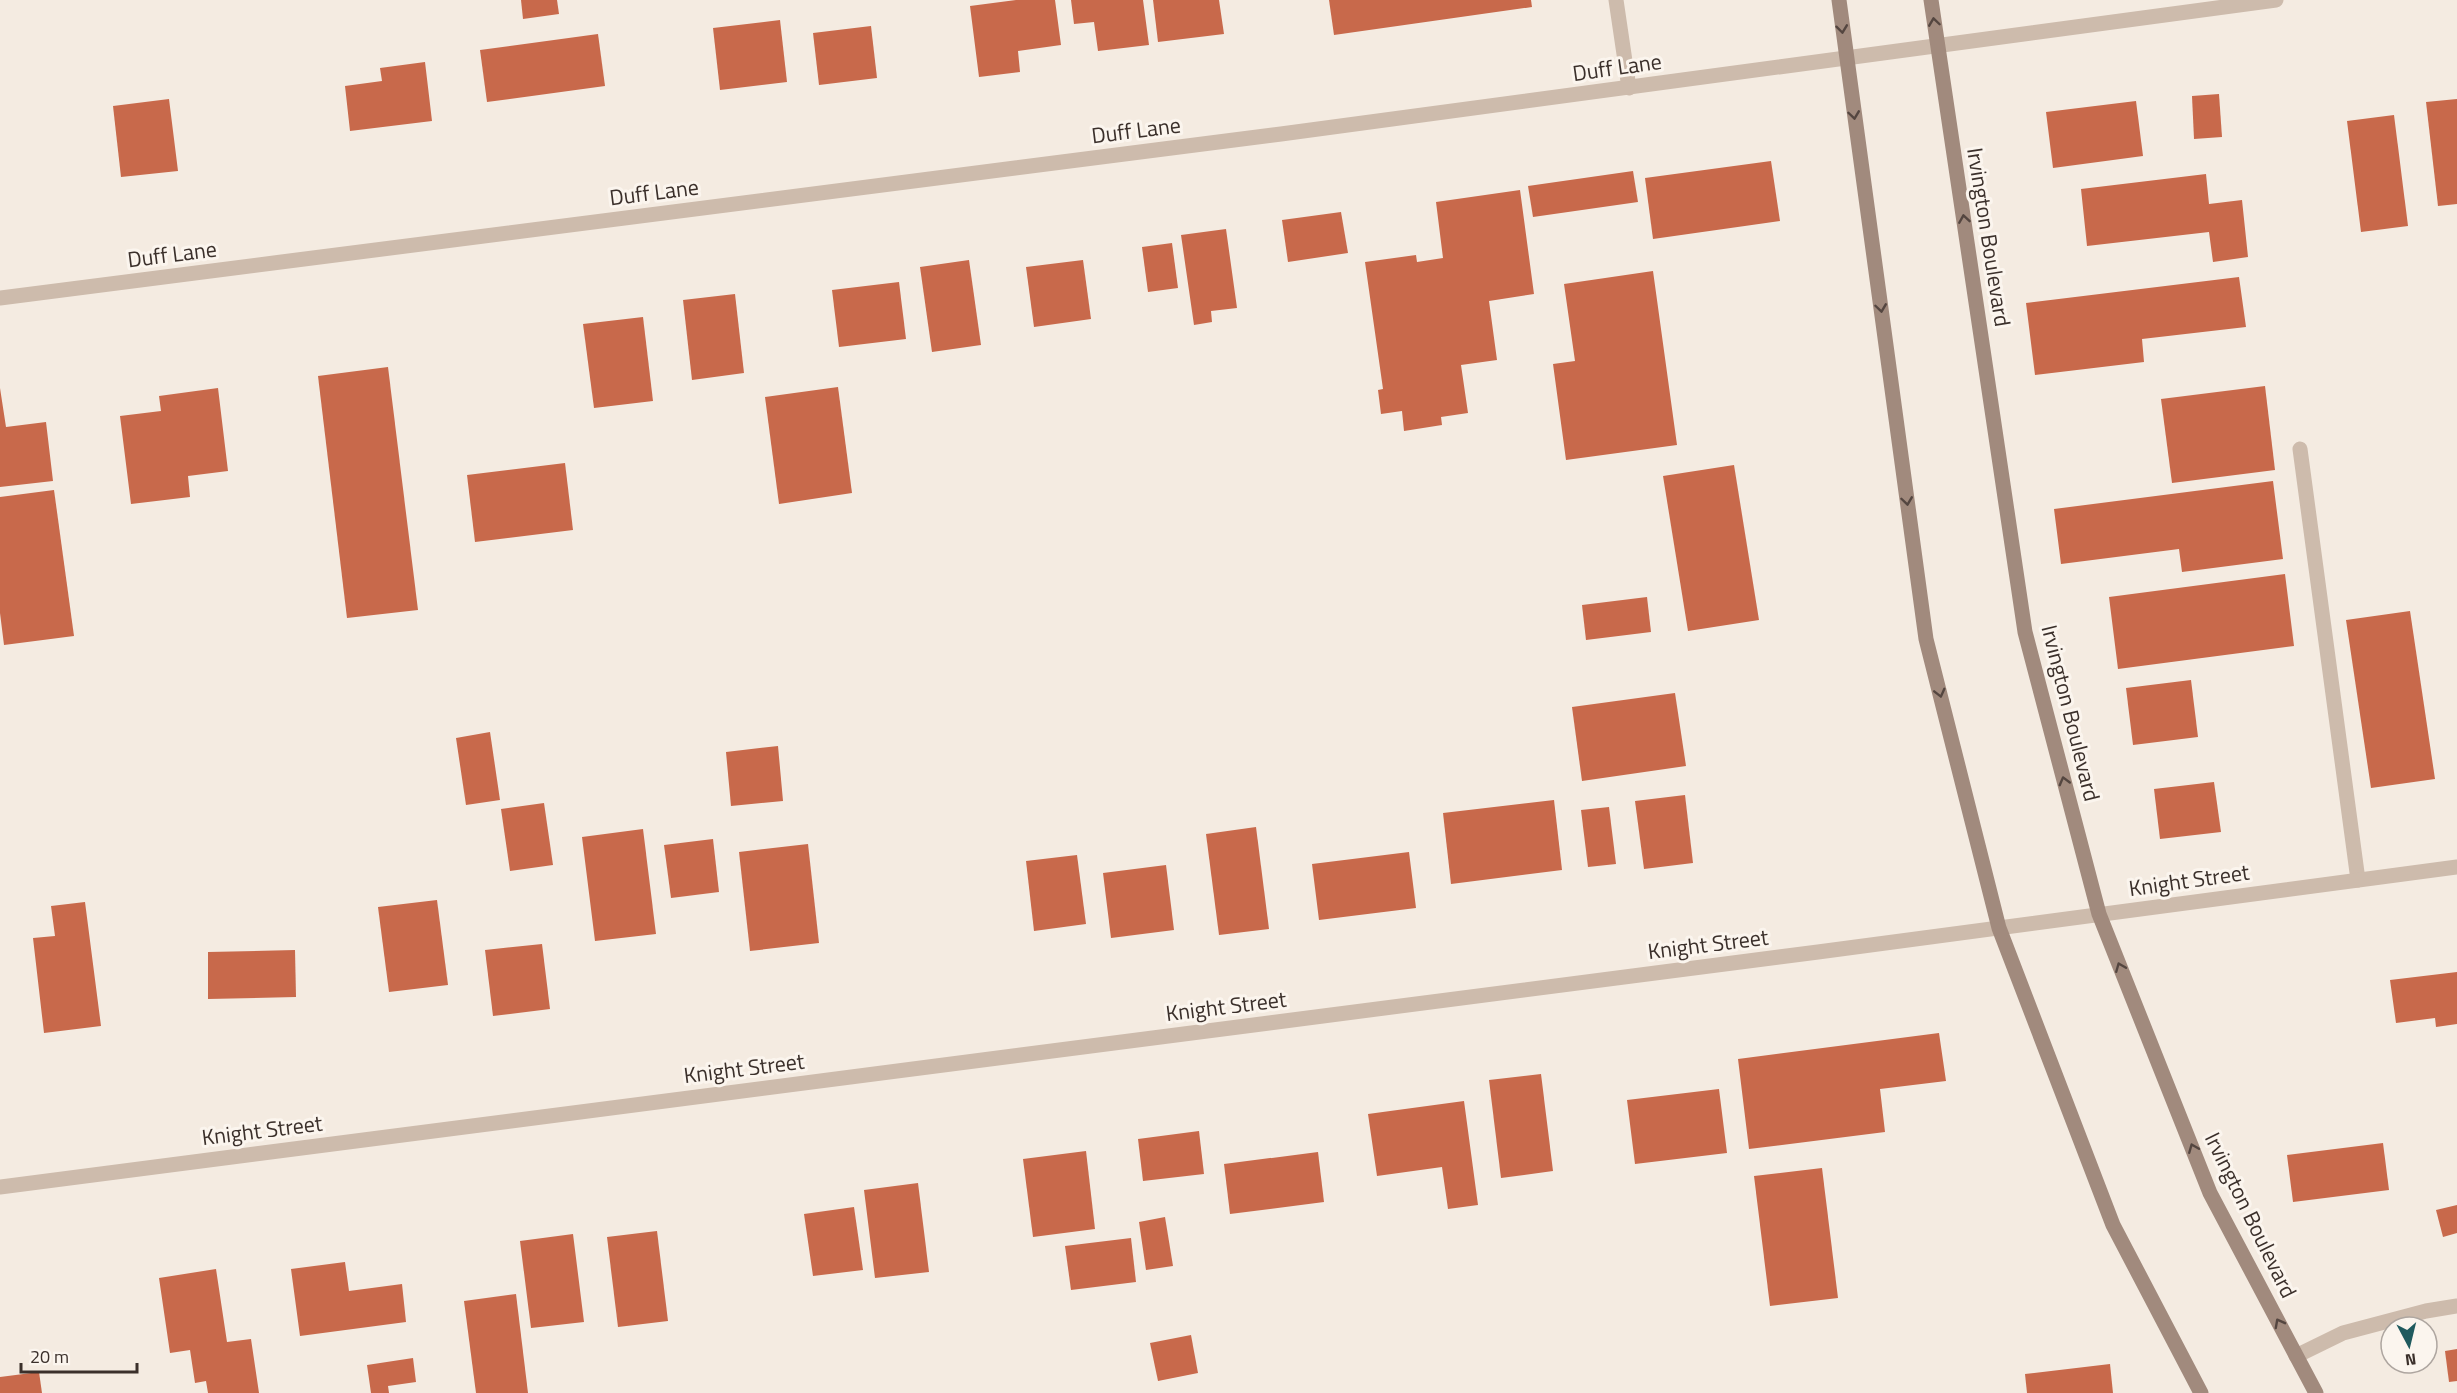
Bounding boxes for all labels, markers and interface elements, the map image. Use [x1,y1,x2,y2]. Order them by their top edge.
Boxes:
one-way arrow [1928,18,1940,27]
one-way arrow [1836,24,1848,33]
street label: Duff Lane [1570,44,1664,90]
street label: Duff Lane [1089,108,1183,152]
one-way arrow [1847,110,1860,120]
street label: Irvington Boulevard [1958,145,2020,329]
street label: Duff Lane [607,170,701,214]
one-way arrow [1958,215,1970,224]
street label: Duff Lane [125,232,219,276]
one-way arrow [1874,304,1886,313]
one-way arrow [1901,497,1913,506]
street label: Irvington Boulevard [2033,621,2109,805]
one-way arrow [1933,688,1945,698]
one-way arrow [2059,776,2072,786]
street label: Knight Street [2127,855,2252,905]
street label: Knight Street [1646,920,1771,968]
one-way arrow [2115,962,2127,973]
street label: Knight Street [1164,982,1289,1030]
street label: Knight Street [682,1044,807,1092]
street label: Knight Street [200,1106,325,1154]
street label: Irvington Boulevard [2196,1126,2306,1304]
one-way arrow [2187,1143,2200,1154]
north arrow [2379,1315,2439,1375]
one-way arrow [2275,1319,2286,1329]
scale bar [21,1336,136,1374]
text: 20 m [30,1343,69,1370]
text: N [2404,1347,2418,1372]

